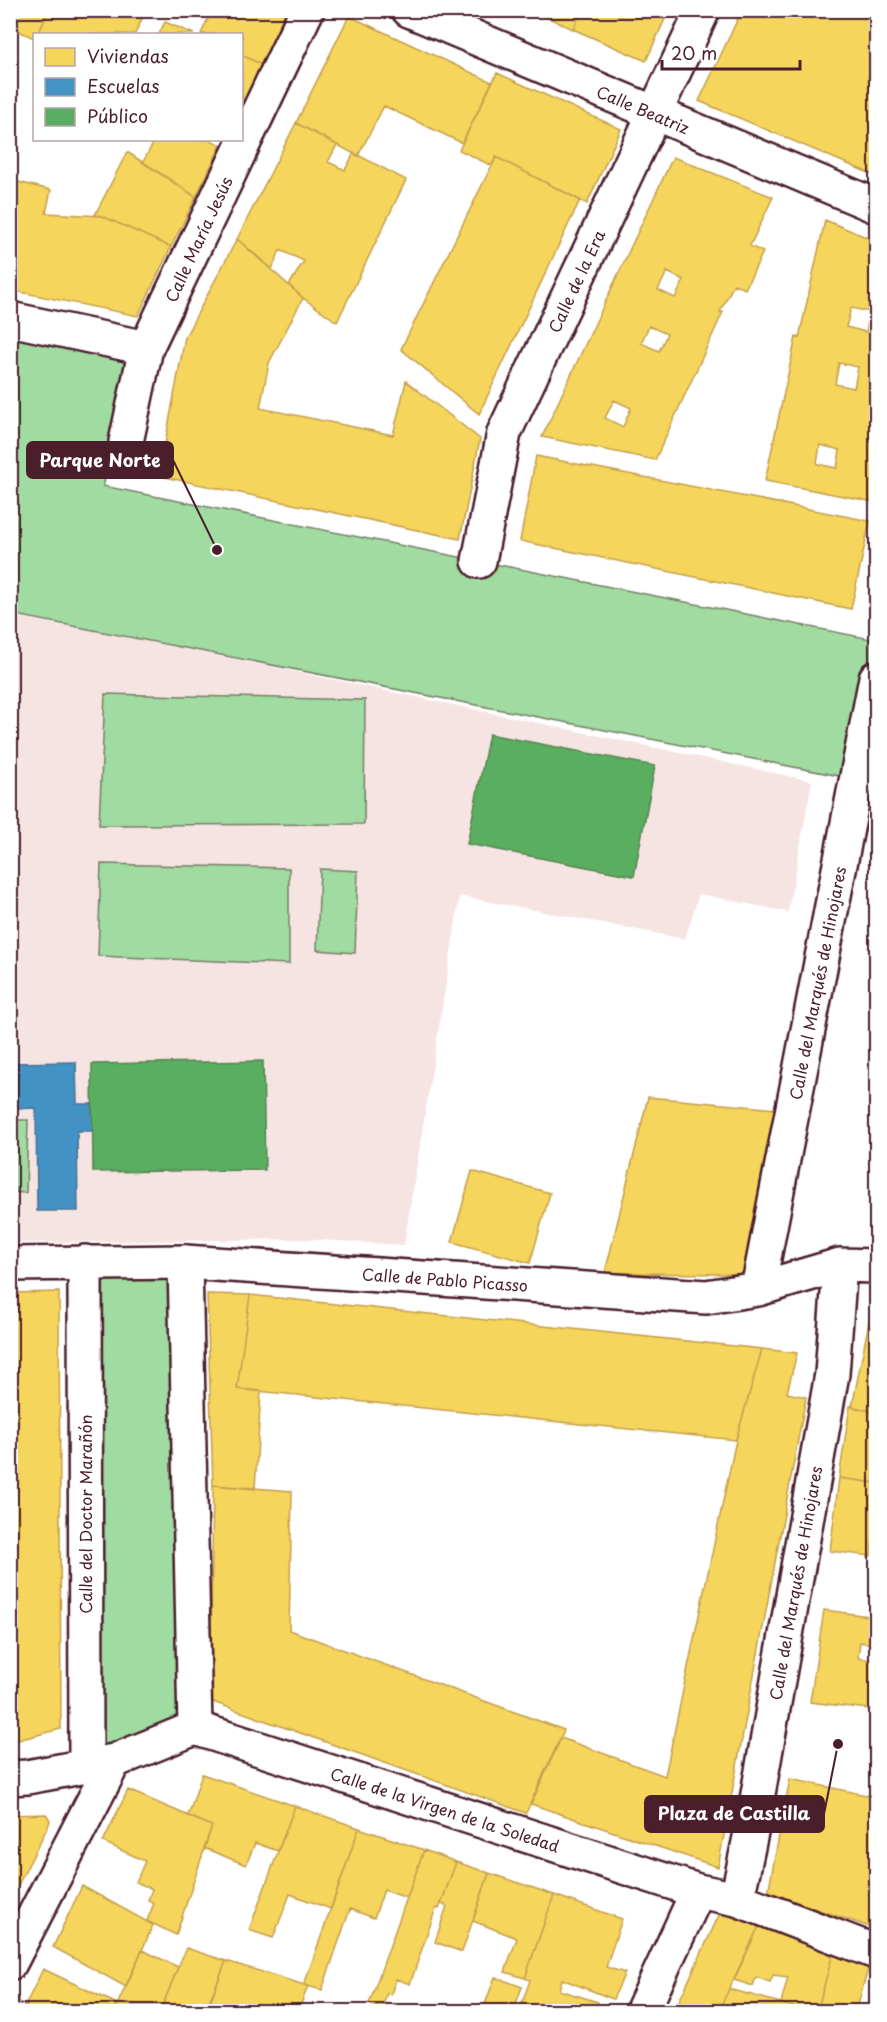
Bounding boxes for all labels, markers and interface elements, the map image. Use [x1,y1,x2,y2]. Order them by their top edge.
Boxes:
legend [33,33,243,141]
scale bar [662,33,800,71]
text: 20 m [671,39,717,66]
text: Viviendas [87,42,169,69]
text: Escuelas [87,72,160,99]
street label: Calle Beatriz [593,79,693,139]
text: Público [87,102,148,129]
street label: Calle María Jesús [158,172,238,306]
street label: Calle de la Era [542,225,610,336]
callout: Parque Norte [27,442,173,478]
text: Parque Norte [39,446,161,473]
street label: Calle del Marqués de Hinojares [783,864,851,1102]
street label: Calle de Pablo Picasso [361,1261,529,1297]
street label: Calle del Doctor Marañón [73,1414,97,1614]
street label: Calle del Marqués de Hinojares [763,1464,827,1702]
street label: Calle de la Virgen de la Soledad [327,1761,563,1857]
callout: Plaza de Castilla [645,1796,824,1832]
text: Plaza de Castilla [658,1799,811,1826]

